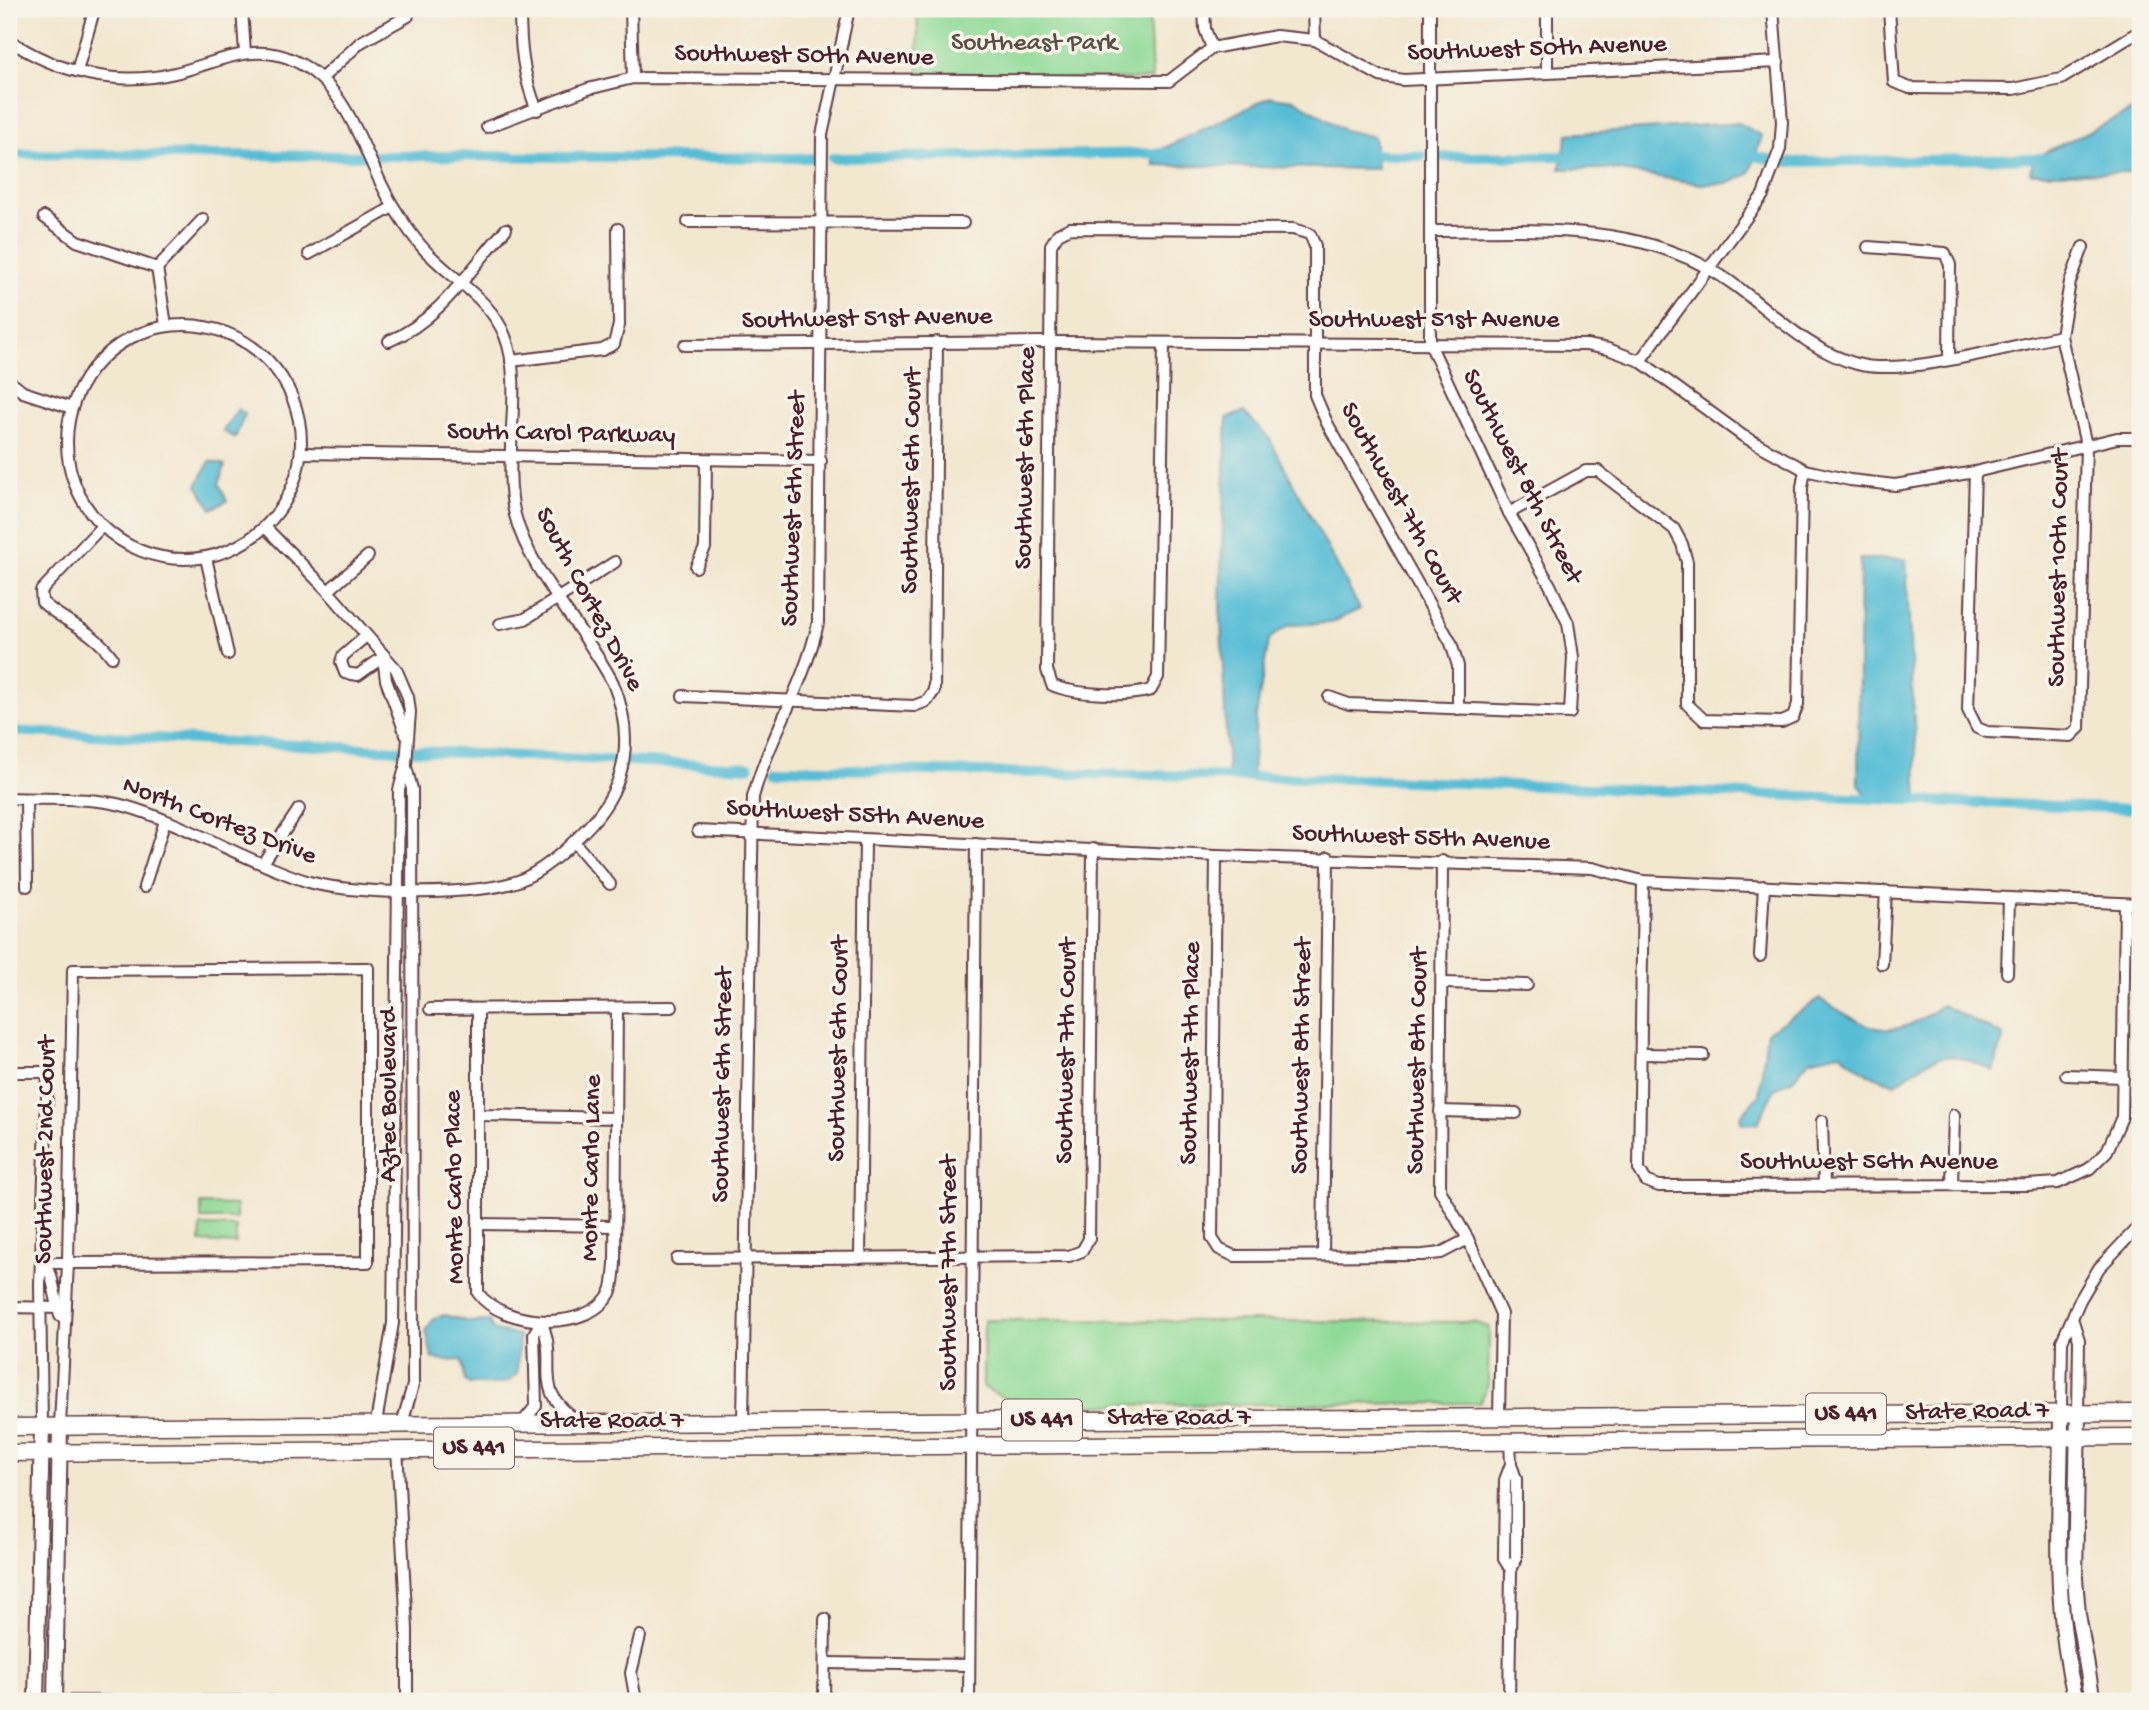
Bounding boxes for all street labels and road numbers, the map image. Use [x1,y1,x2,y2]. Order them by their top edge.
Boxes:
street label: Southwest 50th Avenue [1407,30,1668,70]
street label: Southwest 50th Avenue [674,39,935,75]
street label: Southwest 51st Avenue [741,302,993,338]
street label: Southwest 51st Avenue [1309,306,1560,337]
street label: Southwest 6th Place [1010,346,1044,570]
street label: Southwest 6th Court [896,365,931,594]
street label: Southwest 8th Street [1453,365,1590,592]
street label: Southwest 6th Street [775,388,815,627]
street label: Southwest 7th Court [1332,398,1470,612]
street label: South Carol Parkway [446,418,676,452]
street label: Southwest 10th Court [2042,446,2078,687]
street label: South Cortez Drive [527,503,650,698]
street label: North Cortez Drive [118,771,321,874]
street label: Southwest 55th Avenue [725,794,985,838]
street label: Southwest 55th Avenue [1291,819,1551,859]
street label: Southwest 6th Court [823,933,858,1162]
street label: Southwest 7th Court [1051,935,1086,1164]
street label: Southwest 8th Street [1285,935,1321,1175]
street label: Southwest 7th Place [1175,941,1209,1165]
street label: Southwest 8th Court [1402,945,1437,1175]
street label: Southwest 6th Street [706,965,742,1203]
street label: Aztec Boulevard [375,1006,406,1182]
street label: Southwest 2nd Court [30,1033,65,1264]
street label: Monte Carlo Lane [576,1074,610,1262]
street label: Monte Carlo Place [439,1089,473,1284]
street label: Southwest 56th Avenue [1740,1148,1999,1179]
street label: Southwest 7th Street [935,1153,966,1391]
road number: US 441 [1806,1394,1886,1434]
street label: State Road 7 [1905,1396,2051,1430]
road number: US 441 [1002,1400,1082,1440]
street label: State Road 7 [1107,1404,1252,1435]
street label: State Road 7 [540,1407,685,1438]
road number: US 441 [434,1428,514,1468]

